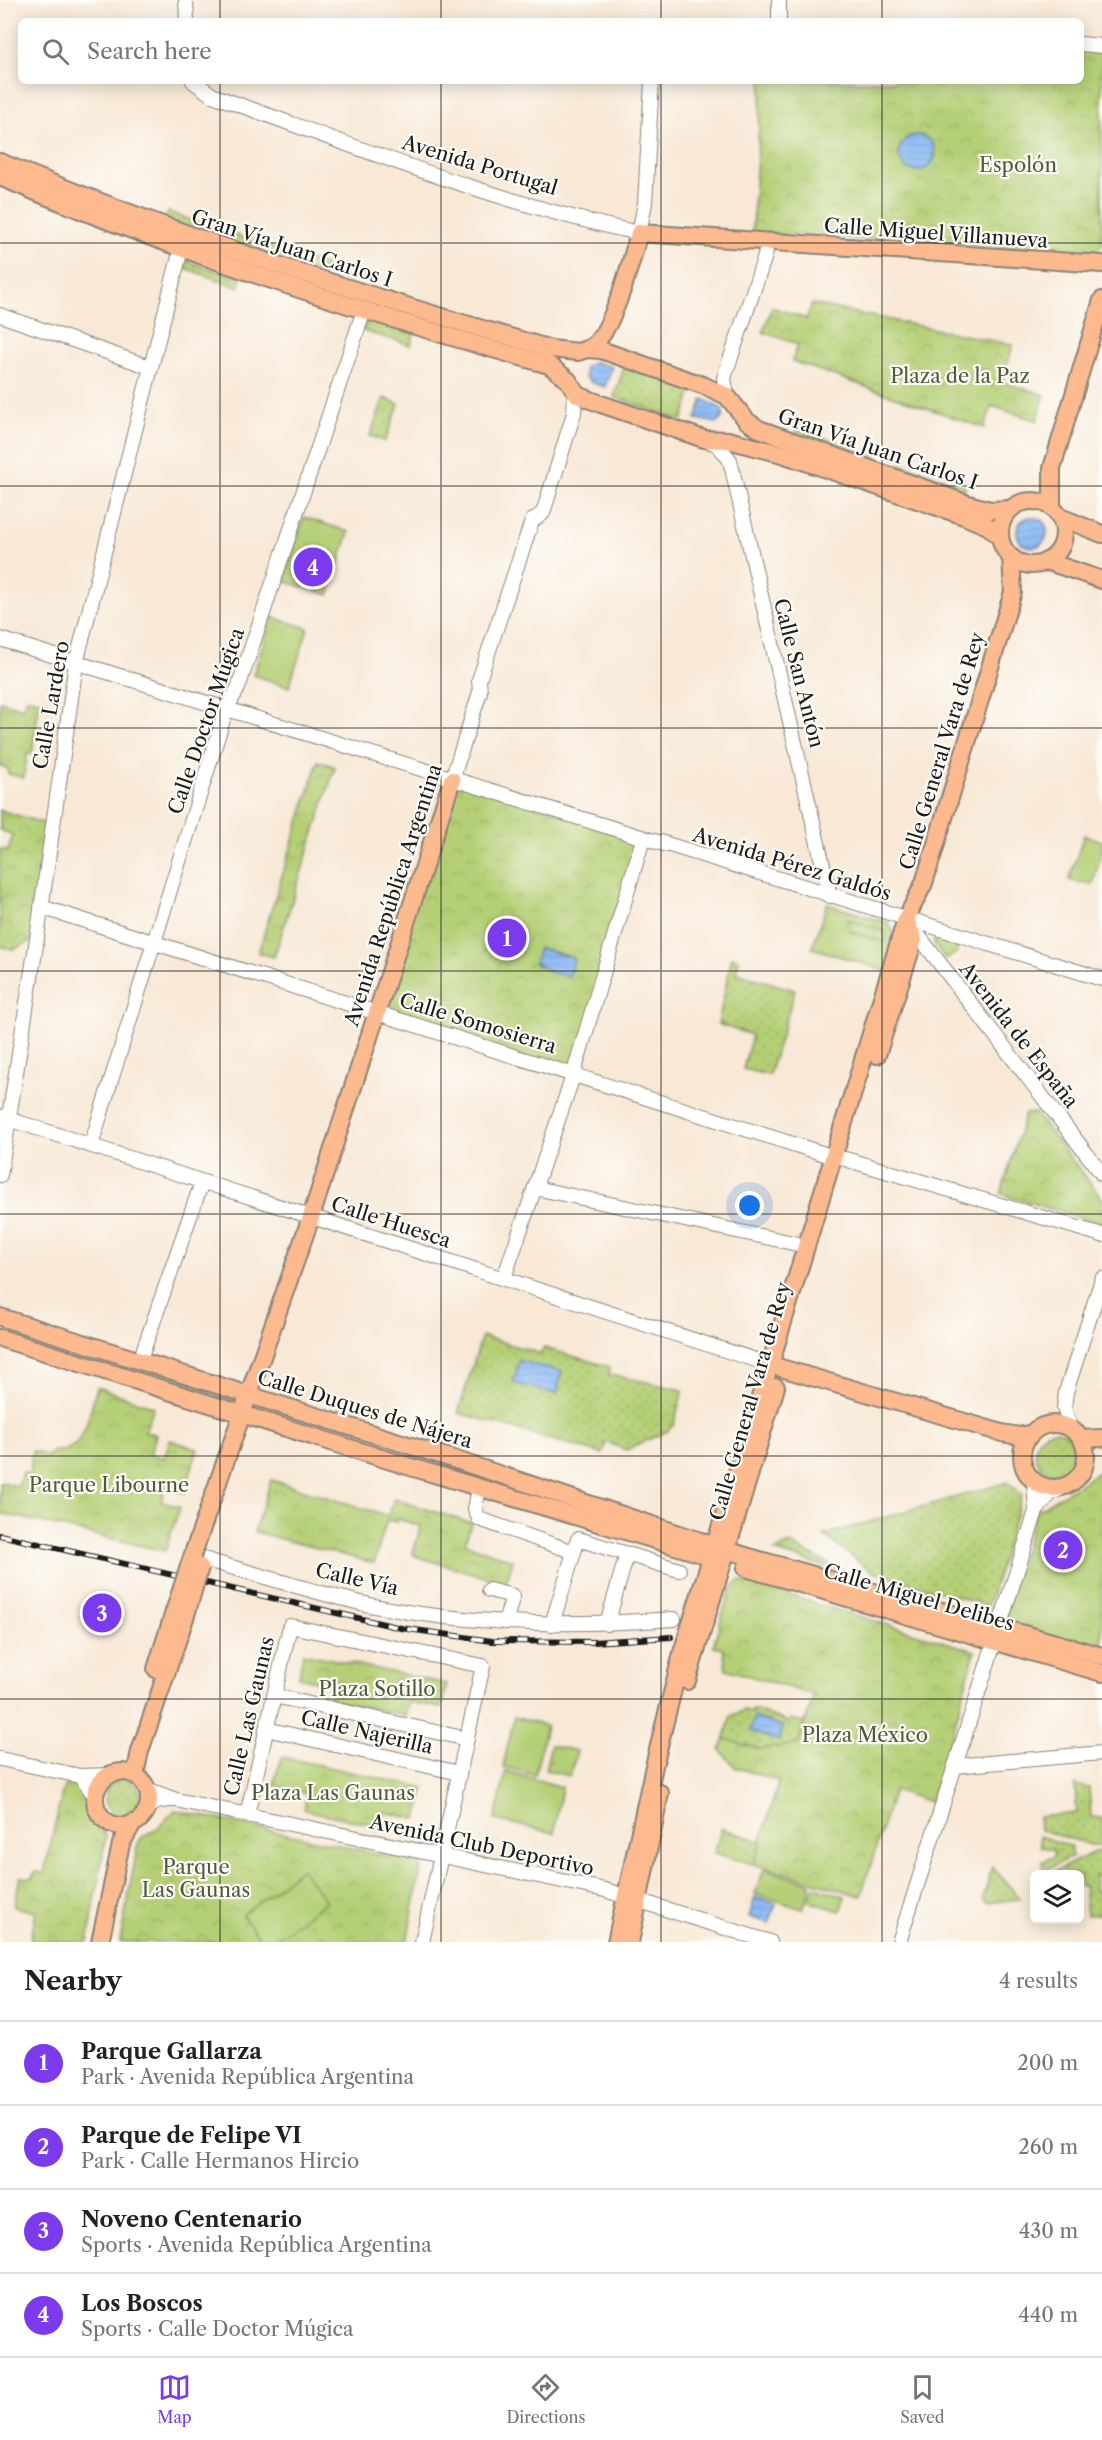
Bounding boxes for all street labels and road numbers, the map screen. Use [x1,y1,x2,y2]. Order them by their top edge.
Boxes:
street label: Avenida Portugal [398,130,561,200]
street label: Gran Vía Juan Carlos I [189,204,395,292]
street label: Calle Miguel Villanueva [823,213,1049,253]
street label: Gran Vía Juan Carlos I [775,403,981,495]
street label: Calle San Antón [769,596,829,751]
street label: Calle Doctor Múgica [163,624,249,817]
street label: Calle General Vara de Rey [894,629,990,873]
street label: Calle Lardero [28,639,74,771]
street label: Avenida República Argentina [339,760,447,1030]
street label: Avenida Pérez Galdós [689,822,894,906]
street label: Avenida de España [954,957,1084,1113]
street label: Calle Somosierra [397,988,560,1058]
street label: Calle Huesca [328,1191,454,1253]
street label: Calle General Vara de Rey [704,1278,796,1523]
street label: Calle Duques de Nájera [255,1365,476,1453]
street label: Calle Vía [313,1558,401,1600]
street label: Calle Miguel Delibes [821,1558,1017,1636]
street label: Calle Las Gaunas [219,1634,279,1798]
street label: Calle Najerilla [299,1705,436,1759]
street label: Avenida Club Deportivo [367,1809,596,1880]

